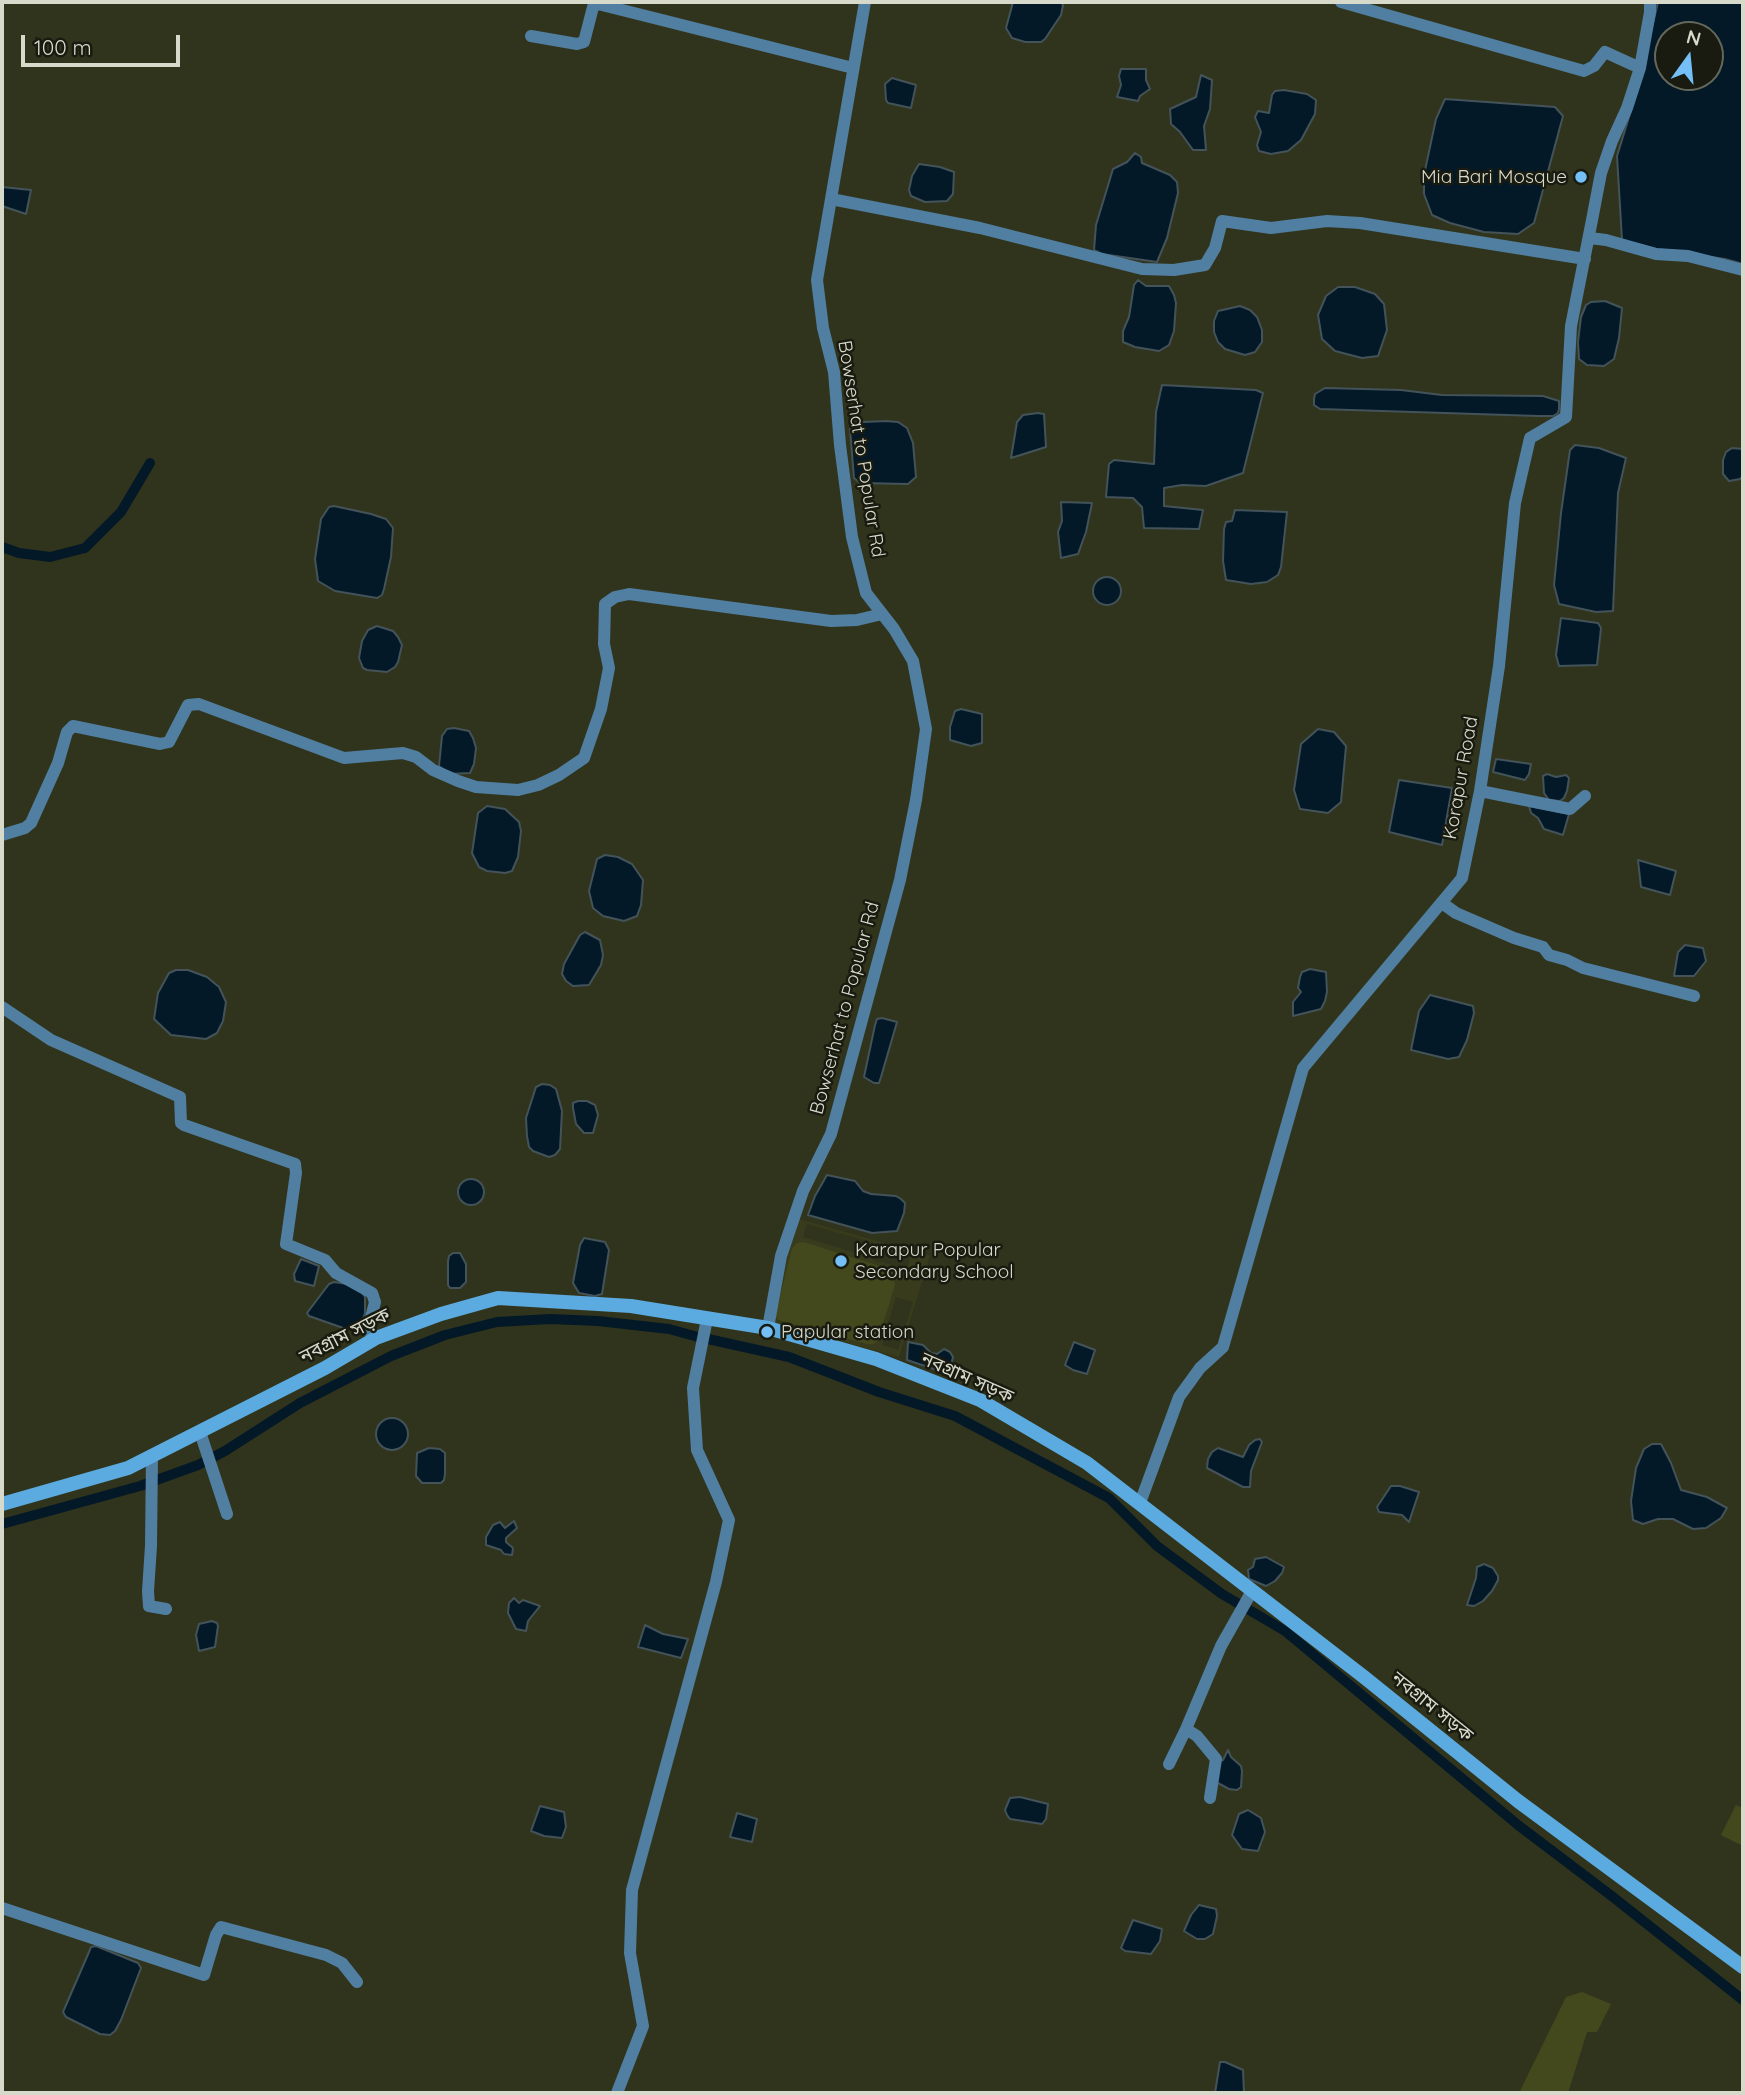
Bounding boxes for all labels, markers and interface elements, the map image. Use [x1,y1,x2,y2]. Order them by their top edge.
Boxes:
scale bar [24,21,184,65]
north arrow [1654,21,1724,91]
text: N [1684,24,1704,51]
text: 100 m [34,34,92,60]
place label: Mia Bari Mosque [1421,166,1567,188]
marker: Mia Bari Mosque [1573,169,1589,185]
street label: Bowserhat to Popular Rd [833,339,889,559]
street label: Korapur Road [1439,715,1483,841]
street label: Bowserhat to Popular Rd [806,899,884,1117]
place label: Karapur Popular Secondary School [855,1239,1014,1283]
marker: Karapur Popular Secondary School [833,1253,849,1269]
street label: নবগ্রাম সড়ক [296,1303,394,1369]
place label: Papular station [781,1321,914,1343]
marker: Papular station [759,1324,775,1340]
street label: নবগ্রাম সড়ক [917,1348,1017,1408]
street label: নবগ্রাম সড়ক [1387,1667,1477,1747]

